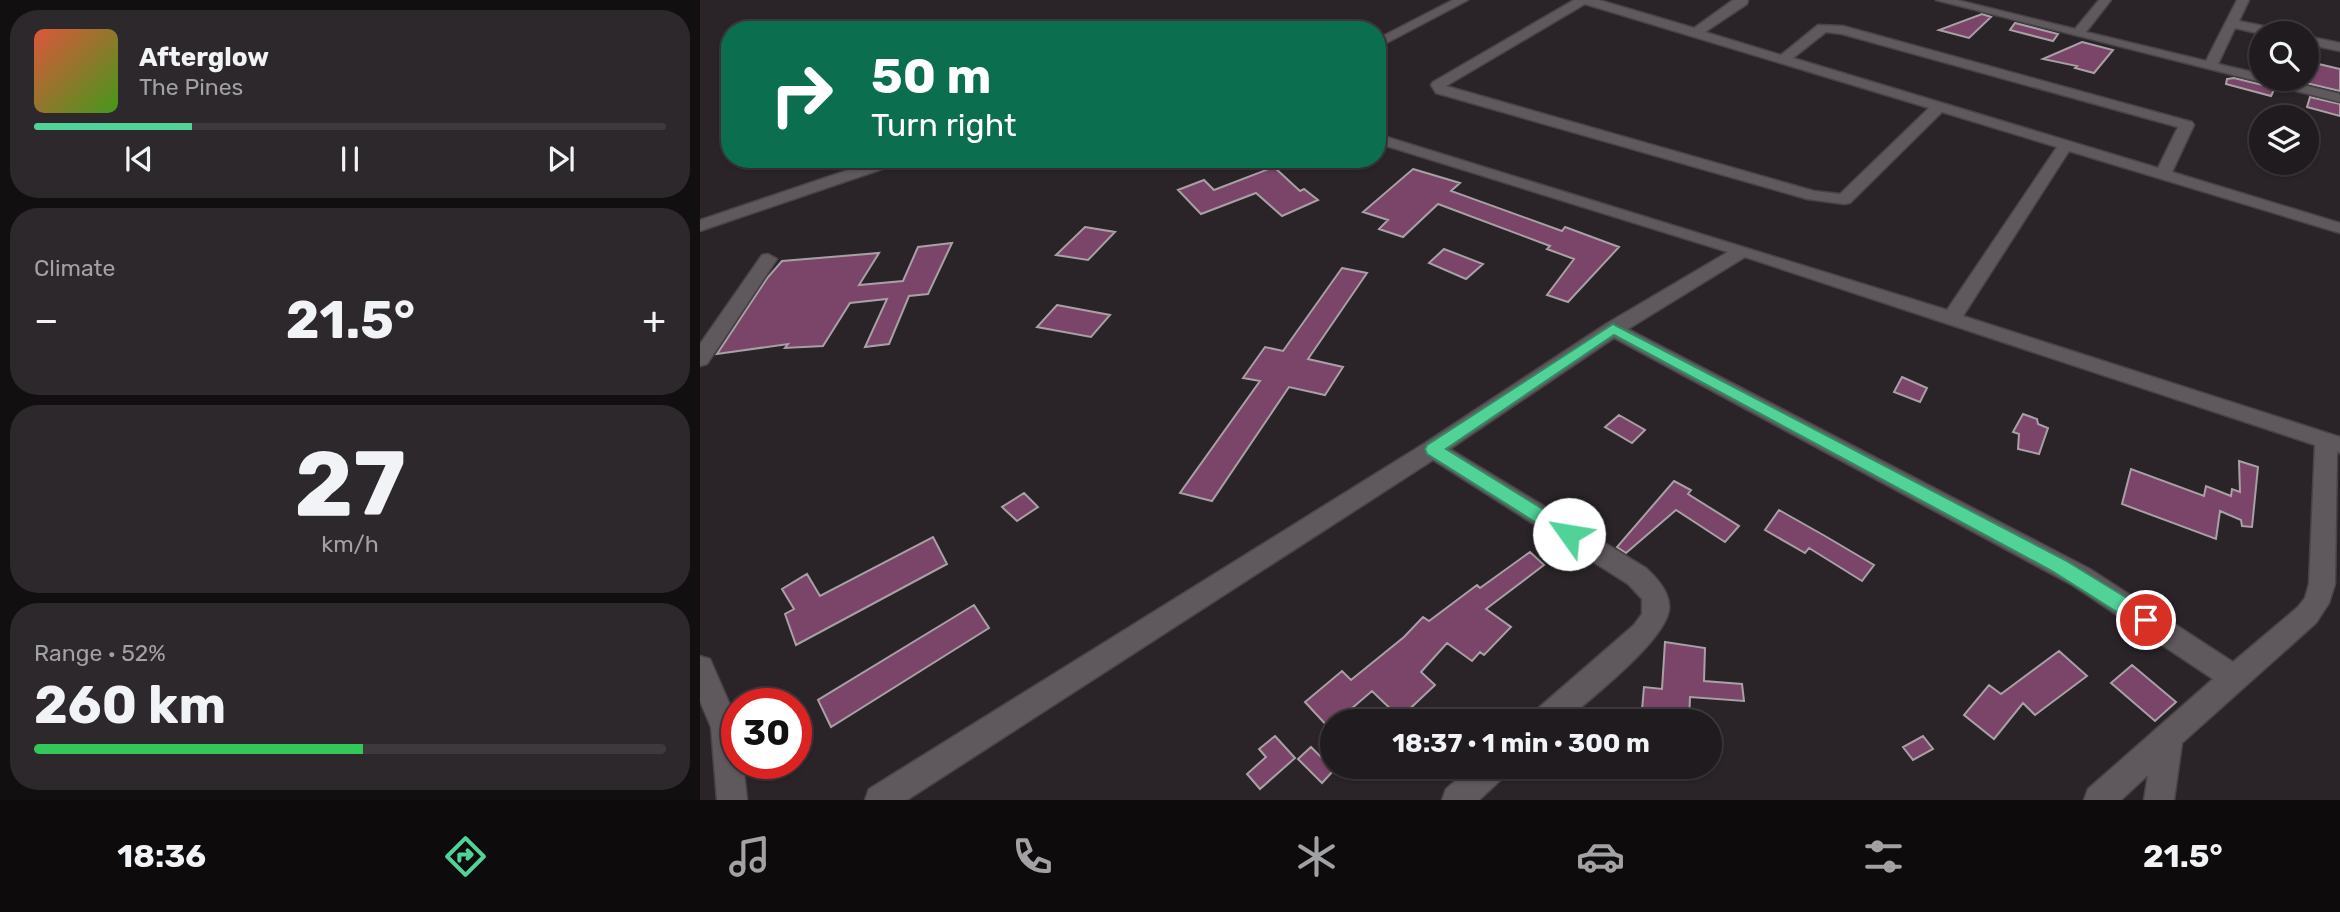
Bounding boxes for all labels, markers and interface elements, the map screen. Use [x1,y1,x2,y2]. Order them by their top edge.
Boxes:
map controls [2249,21,2319,175]
button: search [2249,21,2319,91]
text: Afterglow [139,42,269,73]
text: 50 m [871,47,991,105]
icon: right [756,49,847,140]
text: The Pines [139,73,243,101]
button: layers [2249,105,2319,175]
text: Turn right [871,106,1016,144]
icon: previous [120,140,158,178]
icon: pause [331,140,369,178]
icon: next [542,140,580,178]
text: Climate [34,254,115,282]
text: 21.5° [286,289,415,351]
text: − [34,297,59,343]
text: + [642,297,666,343]
text: 27 [294,430,406,538]
position arrow [1532,497,1606,571]
text: km/h [321,530,379,558]
pin [2116,590,2176,650]
icon: arrive [2127,601,2165,639]
text: Range · 52% [34,639,166,667]
text: 260 km [34,674,226,736]
speed limit sign: 30 [721,688,812,779]
text: 18:37 · 1 min · 300 m [1392,728,1650,759]
icon: directions [441,832,490,881]
icon: music [725,832,774,881]
icon: phone [1008,832,1057,881]
icon: climate [1292,832,1341,881]
icon: car [1576,832,1625,881]
icon: filters [1859,832,1908,881]
text: 18:36 [117,837,206,875]
text: 21.5° [2143,837,2223,875]

